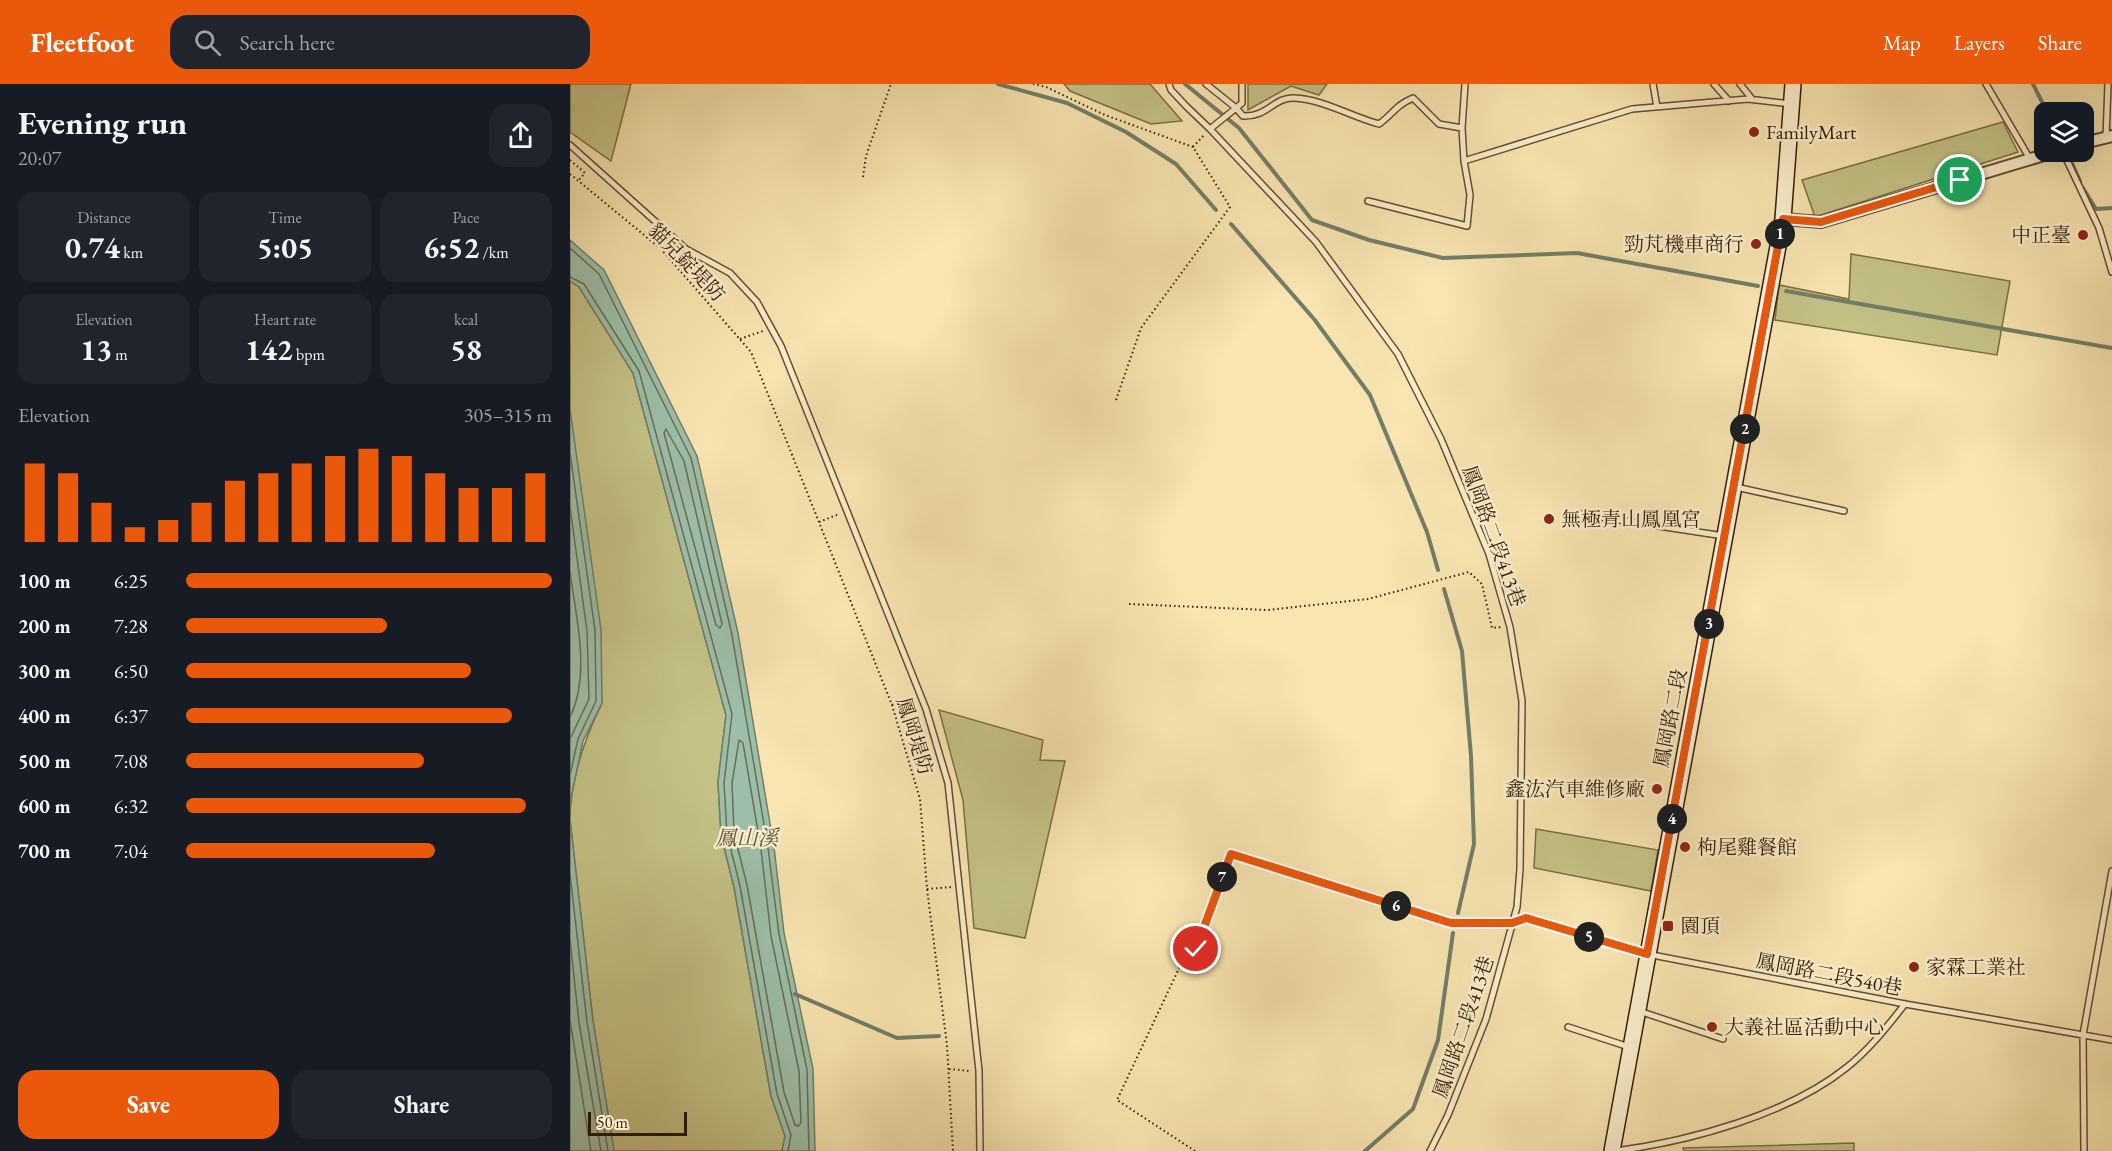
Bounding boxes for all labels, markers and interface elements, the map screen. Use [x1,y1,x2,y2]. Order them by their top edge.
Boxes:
search box [170,15,590,69]
text: Fleetfoot [30,24,134,60]
icon: search [191,26,224,59]
text: Search here [239,28,335,57]
text: Map [1883,29,1921,56]
text: Layers [1954,29,2005,56]
text: Share [2038,29,2082,56]
text: Evening run [18,101,187,144]
map controls [2034,102,2094,162]
button: layers [2034,102,2094,162]
button: share [489,104,552,167]
place label: FamilyMart [1766,119,1857,145]
marker: FamilyMart [1747,125,1761,139]
text: 20:07 [18,145,61,171]
pin [1934,154,1985,205]
icon: arrive [1943,163,1976,196]
text: Distance [77,207,131,228]
text: Time [268,207,302,228]
text: Pace [453,207,479,228]
street label: 貓兒錠堤防 [643,217,731,307]
pin: 1 [1765,219,1795,249]
place label: 中正臺 [2011,222,2071,248]
text: 1 [1776,223,1784,244]
text: 0.74 [65,228,120,267]
text: 5:05 [257,228,313,267]
text: 6:52 [423,228,479,267]
marker: 中正臺 [2076,228,2090,242]
place label: 勁芃機車商行 [1624,231,1744,257]
marker: 勁芃機車商行 [1749,237,1763,251]
text: km [120,242,143,263]
text: /km [479,242,509,263]
text: Elevation [75,309,133,330]
text: Heart rate [254,309,316,330]
text: kcal [454,309,478,330]
text: 13 [80,330,112,369]
text: 142 [245,330,293,369]
text: 58 [450,330,482,369]
text: m [112,344,128,365]
text: bpm [293,344,325,365]
text: Elevation [18,402,90,428]
text: 305–315 m [464,402,552,428]
pin: 2 [1730,414,1760,444]
text: 2 [1741,418,1749,439]
street label: 鳳岡路二段413巷 [1456,462,1532,610]
place label: 無極青山鳳凰宮 [1561,506,1701,532]
marker: 無極青山鳳凰宮 [1542,512,1556,526]
text: 100 m [18,568,71,594]
text: 6:25 [114,568,148,594]
pin: 3 [1694,609,1724,639]
text: 200 m [18,613,71,639]
text: 7:28 [114,613,148,639]
text: 3 [1705,613,1713,634]
text: 300 m [18,658,71,684]
text: 6:50 [114,658,148,684]
street label: 鳳岡路二段 [1648,666,1692,770]
street label: 鳳岡堤防 [891,694,939,778]
text: 400 m [18,703,71,729]
text: 6:37 [114,703,148,729]
text: 500 m [18,748,71,774]
text: 7:08 [114,748,148,774]
place label: 鑫汯汽車維修廠 [1505,776,1645,802]
marker: 鑫汯汽車維修廠 [1650,782,1664,796]
text: 600 m [18,793,71,819]
text: 6:32 [114,793,148,819]
pin: 4 [1657,804,1687,834]
text: 4 [1668,808,1676,829]
water label: 鳳山溪 [716,824,780,851]
place label: 枸尾雞餐館 [1697,834,1797,860]
text: 700 m [18,838,71,864]
text: 7:04 [114,838,148,864]
marker: 枸尾雞餐館 [1678,840,1692,854]
pin: 7 [1207,862,1237,892]
text: 7 [1218,866,1226,887]
pin: 6 [1381,891,1411,921]
text: 6 [1392,895,1400,916]
place label: 園頂 [1680,913,1720,939]
marker: 園頂 [1661,919,1675,933]
pin: 5 [1574,922,1604,952]
pin [1170,923,1221,974]
text: 5 [1585,926,1593,947]
icon: check [1179,932,1212,965]
street label: 鳳岡路二段540巷 [1753,947,1905,1001]
street label: 鳳岡路二段413巷 [1426,952,1500,1102]
place label: 家霖工業社 [1926,954,2026,980]
marker: 家霖工業社 [1907,960,1921,974]
place label: 大義社區活動中心 [1724,1014,1884,1040]
marker: 大義社區活動中心 [1705,1020,1719,1034]
button: Save [18,1070,279,1139]
button: Share [291,1070,552,1139]
scale bar [588,1109,687,1136]
text: 50 m [597,1112,628,1133]

